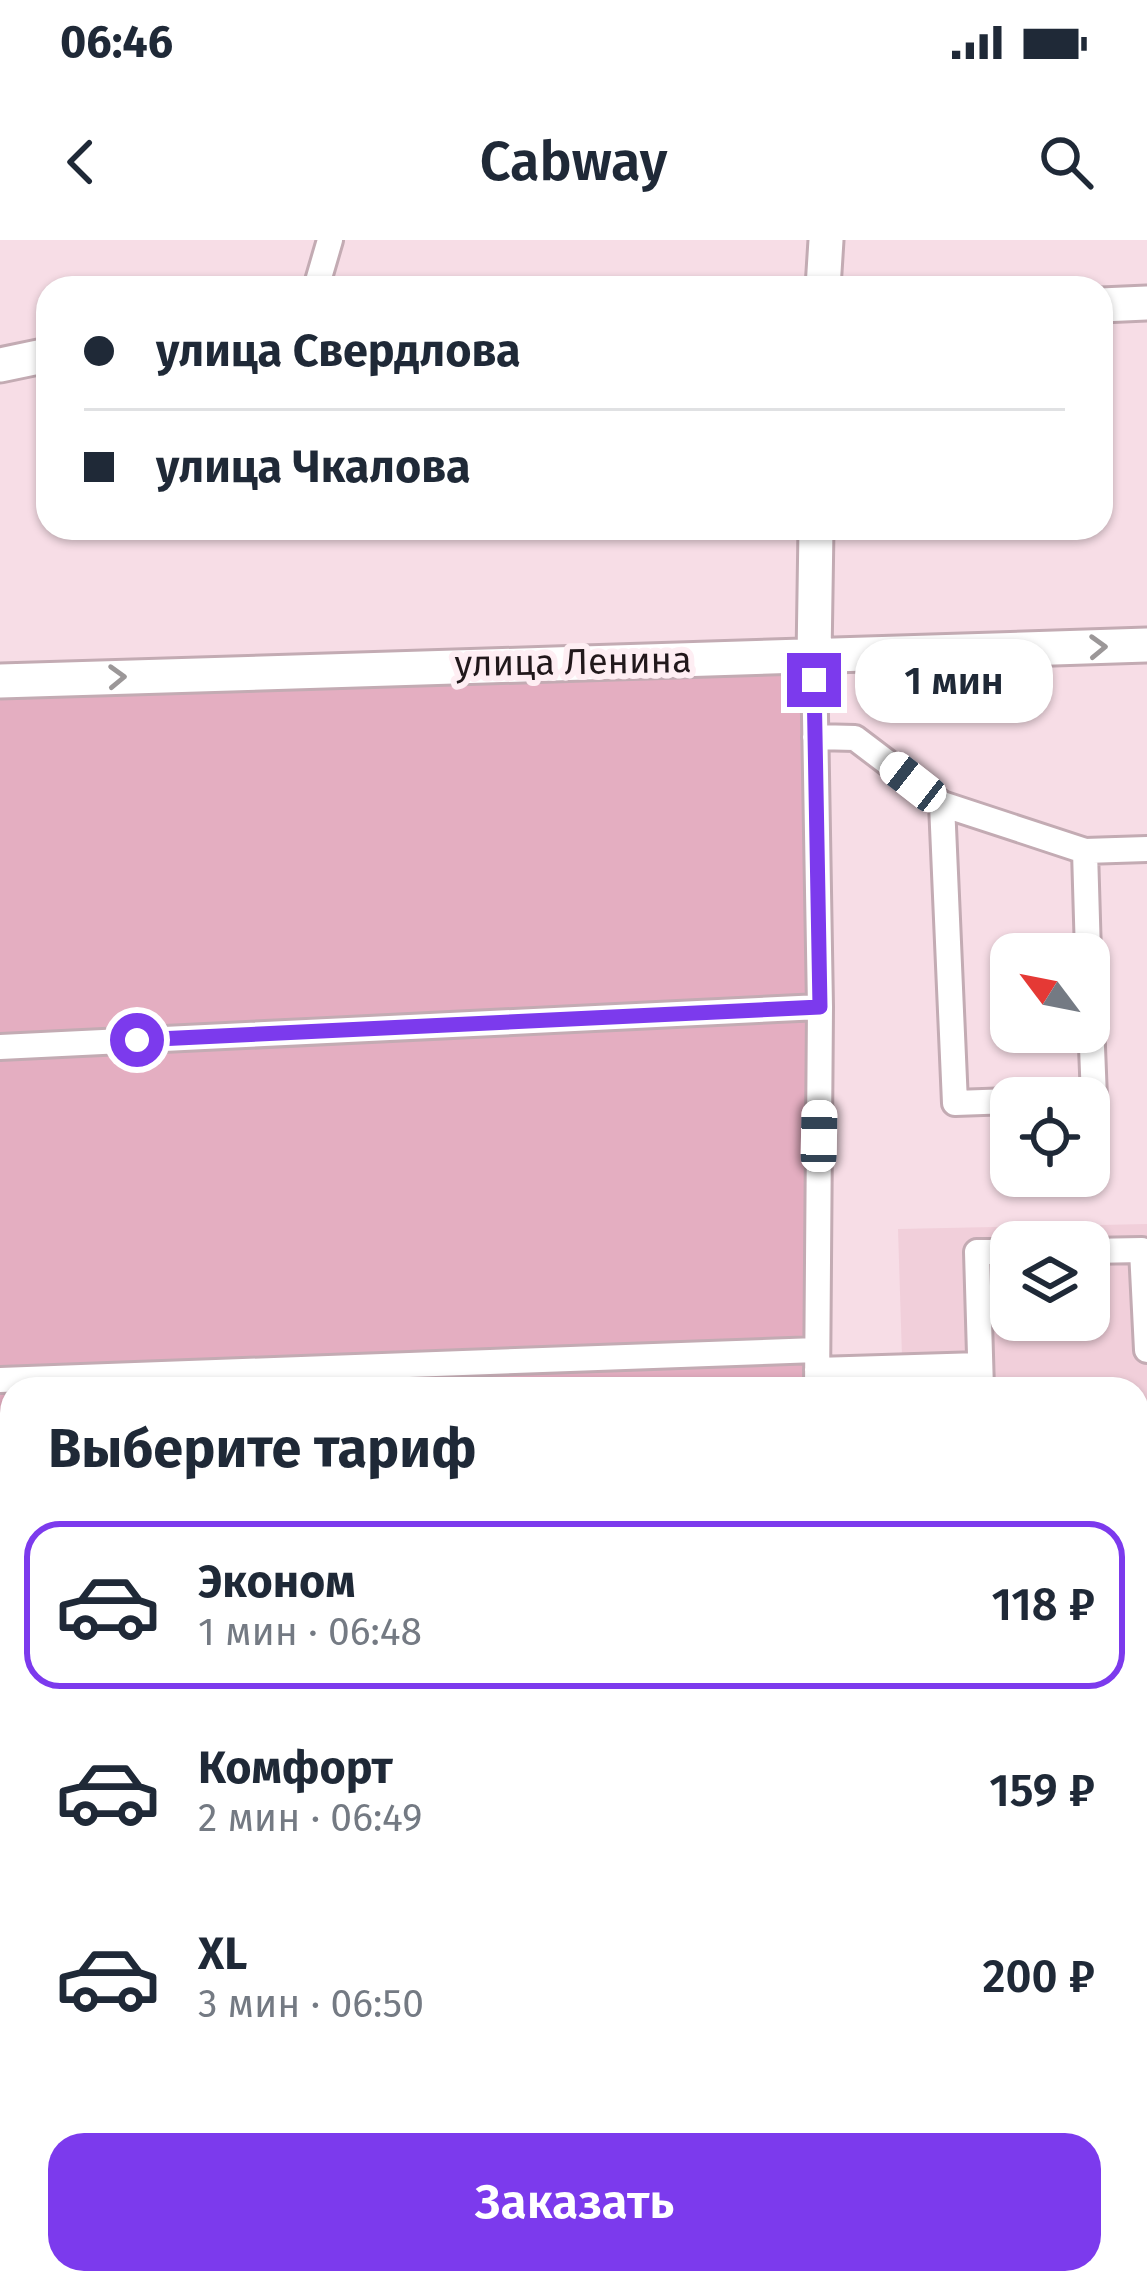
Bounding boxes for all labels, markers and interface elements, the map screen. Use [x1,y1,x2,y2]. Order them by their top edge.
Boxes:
text: 06:46 [60,15,173,69]
icon: back [48,129,114,195]
icon: search [1033,129,1099,195]
text: Cabway [480,130,667,194]
text: улица Свердлова [156,324,521,378]
text: улица Чкалова [156,440,471,494]
one-way arrow [1089,634,1108,660]
street label: улица Ленина [454,638,692,686]
callout: 1 мин [856,638,1054,722]
route end [787,653,841,707]
text: 1 мин [904,658,1004,704]
one-way arrow [108,664,127,690]
car [874,746,952,818]
north arrow [990,933,1110,1053]
map controls [990,933,1110,1341]
route start [110,1013,164,1067]
button: locate [990,1077,1110,1197]
car [800,1100,838,1172]
button: layers [990,1221,1110,1341]
text: Выберите тариф [48,1417,476,1481]
icon: car [54,1551,162,1659]
text: Эконом [198,1555,356,1609]
text: 118 ₽ [991,1578,1095,1632]
text: 1 мин · 06:48 [198,1609,422,1655]
icon: car [54,1737,162,1845]
text: Комфорт [198,1741,393,1795]
text: 159 ₽ [989,1764,1095,1818]
text: 2 мин · 06:49 [198,1795,423,1841]
icon: car [54,1923,162,2031]
text: XL [198,1927,247,1981]
text: 200 ₽ [982,1950,1095,2004]
text: 3 мин · 06:50 [198,1981,424,2027]
button: Заказать [48,2133,1101,2271]

